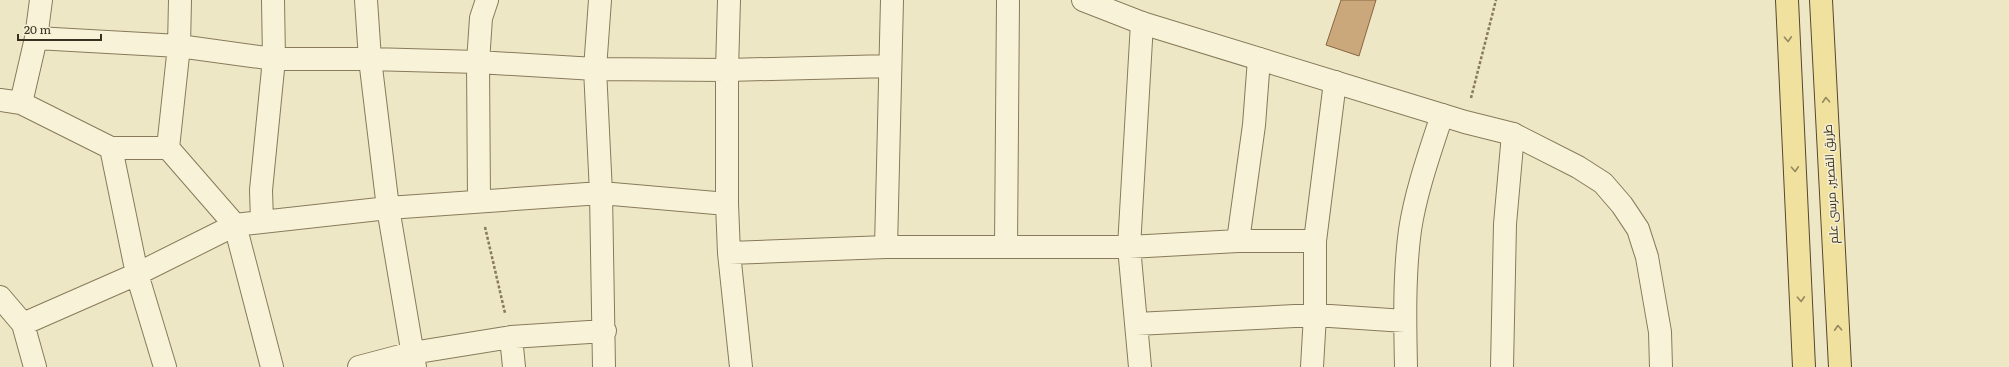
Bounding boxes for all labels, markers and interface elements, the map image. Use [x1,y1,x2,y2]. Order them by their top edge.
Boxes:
scale bar [18,16,101,42]
text: 20 m [24,20,51,38]
one-way arrow [1784,36,1793,42]
one-way arrow [1822,97,1830,103]
street label: طريق القصير, مرسى علم [1818,124,1842,244]
one-way arrow [1790,166,1799,172]
one-way arrow [1797,296,1805,302]
one-way arrow [1833,325,1842,331]

